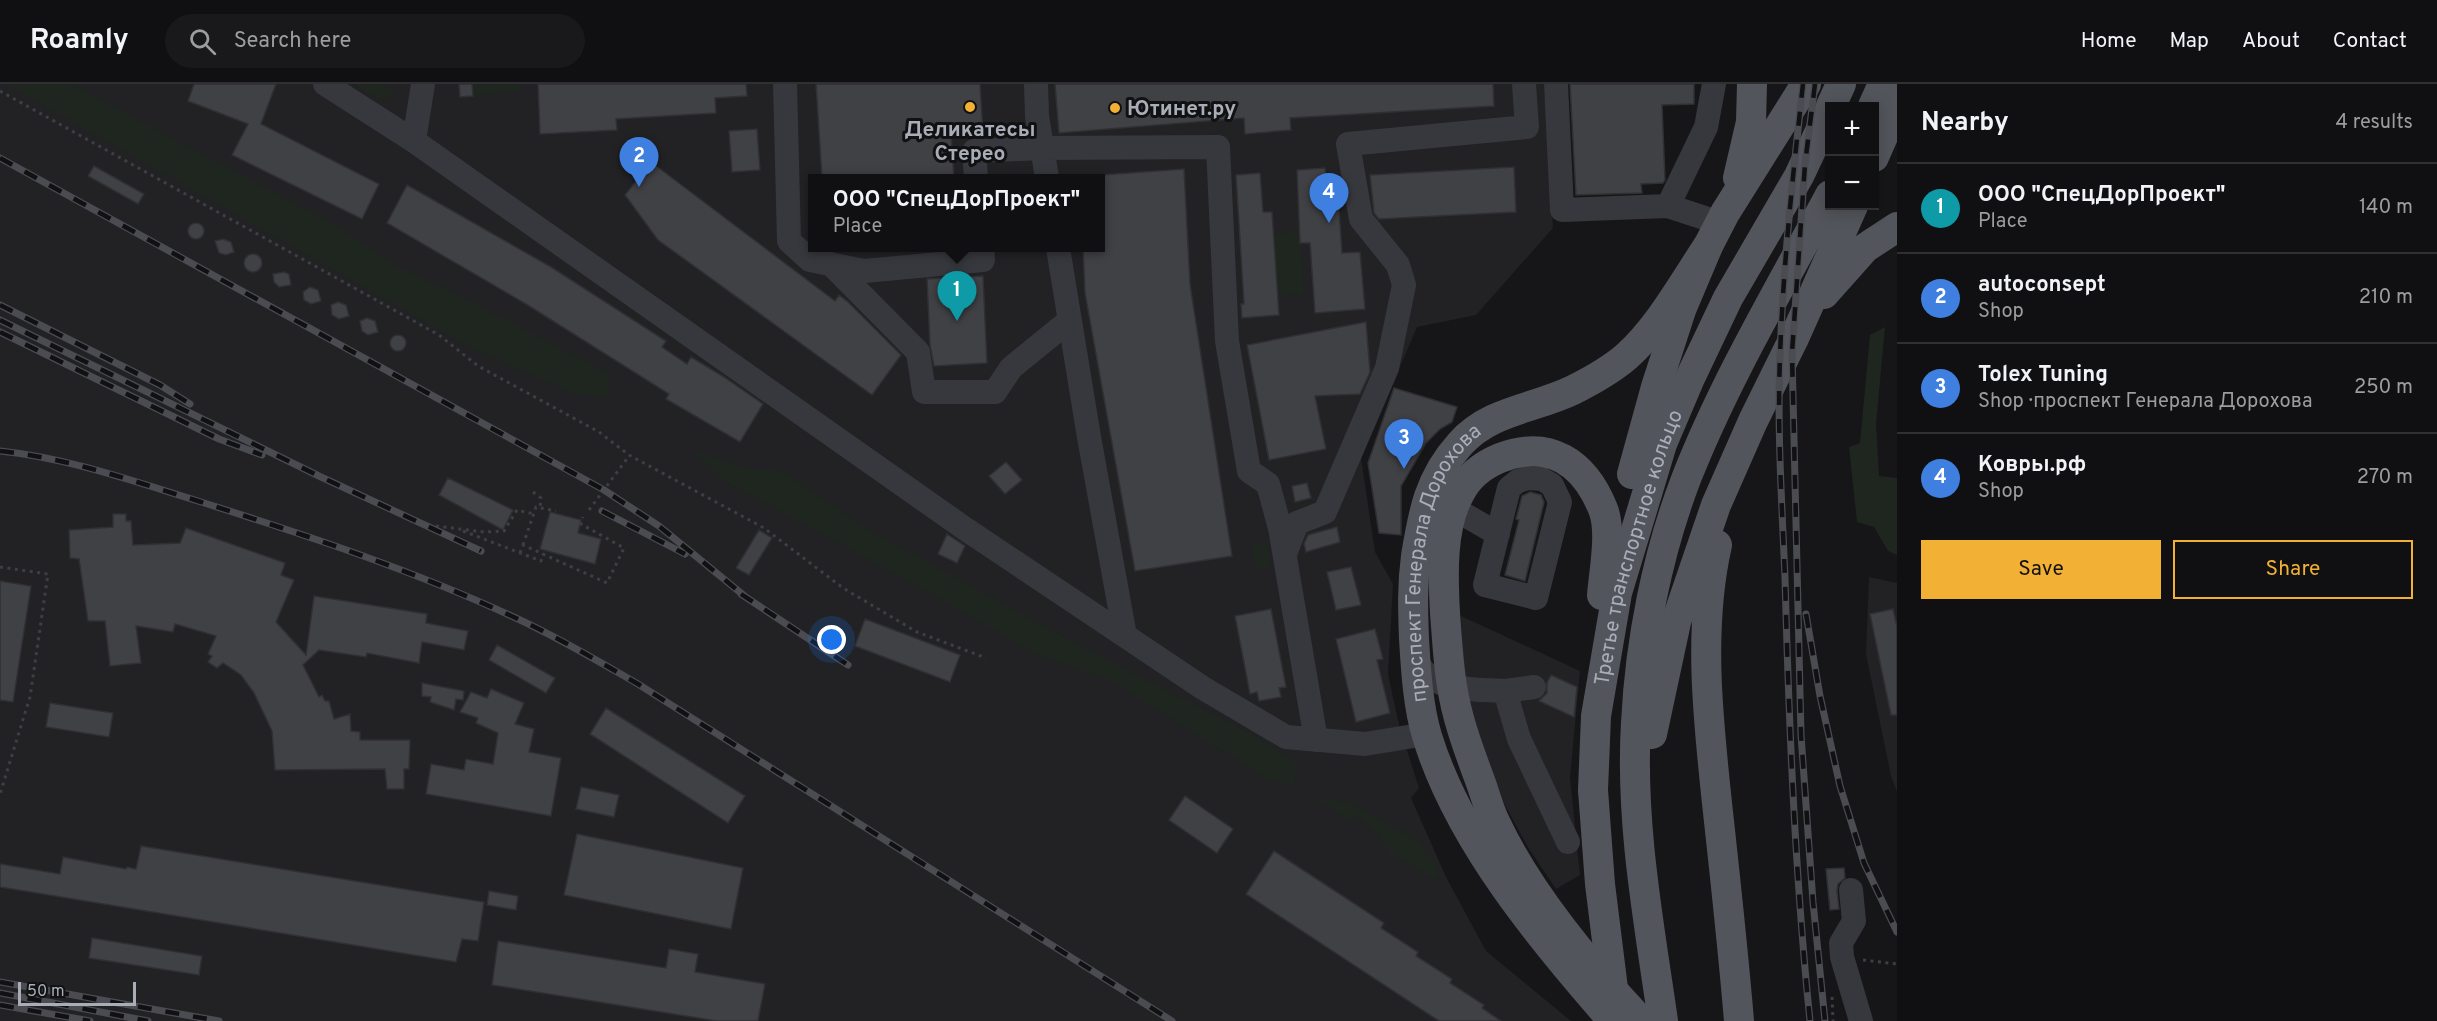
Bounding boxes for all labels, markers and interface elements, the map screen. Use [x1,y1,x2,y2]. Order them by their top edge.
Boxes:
search box [165,14,585,68]
text: Roamly [30,23,129,59]
icon: search [186,25,219,58]
text: Search here [234,28,351,55]
text: Home [2081,28,2137,55]
text: Map [2170,28,2209,55]
text: About [2242,28,2300,55]
text: Contact [2333,28,2407,55]
place label: Ютинет.ру [1127,96,1236,123]
marker: Деликатесы Стерео [963,100,977,114]
marker: Ютинет.ру [1108,101,1122,115]
map controls [1825,102,1879,210]
button: + [1825,102,1879,156]
text: Nearby [1921,107,2009,140]
text: 4 results [2336,110,2413,136]
place label: Деликатесы Стерео [904,117,1036,168]
pin: 2 [620,138,658,187]
button: − [1825,156,1879,210]
popup [808,174,1105,252]
pin: 4 [1310,174,1348,223]
text: ООО "СпецДорПроект" [1978,182,2226,209]
text: ООО "СпецДорПроект" [833,187,1080,214]
text: 1 [1937,195,1945,221]
text: 140 m [2359,195,2413,221]
text: Place [1978,209,2028,235]
text: Place [833,214,882,240]
pin: 1 [938,272,976,321]
text: autoconsept [1978,272,2106,299]
text: 2 [1934,285,1947,311]
text: 210 m [2359,285,2413,311]
text: Shop [1978,299,2024,325]
text: Tolex Tuning [1978,362,2108,389]
text: 3 [1935,375,1947,401]
text: 250 m [2354,375,2413,401]
text: Shop · проспект Генерала Дорохова [1978,389,2313,415]
street label: Третье транспортное кольцо [1589,406,1690,688]
street label: проспект Генерала Дорохова [1401,418,1487,704]
pin: 3 [1384,420,1424,469]
text: Ковры.рф [1978,452,2086,479]
text: 4 [1934,465,1947,491]
text: 270 m [2357,465,2413,491]
text: Shop [1978,479,2024,505]
button: Save [1921,540,2161,599]
button: Share [2173,540,2413,599]
your location [817,625,846,654]
scale bar [18,979,136,1006]
text: 50 m [27,982,65,1002]

